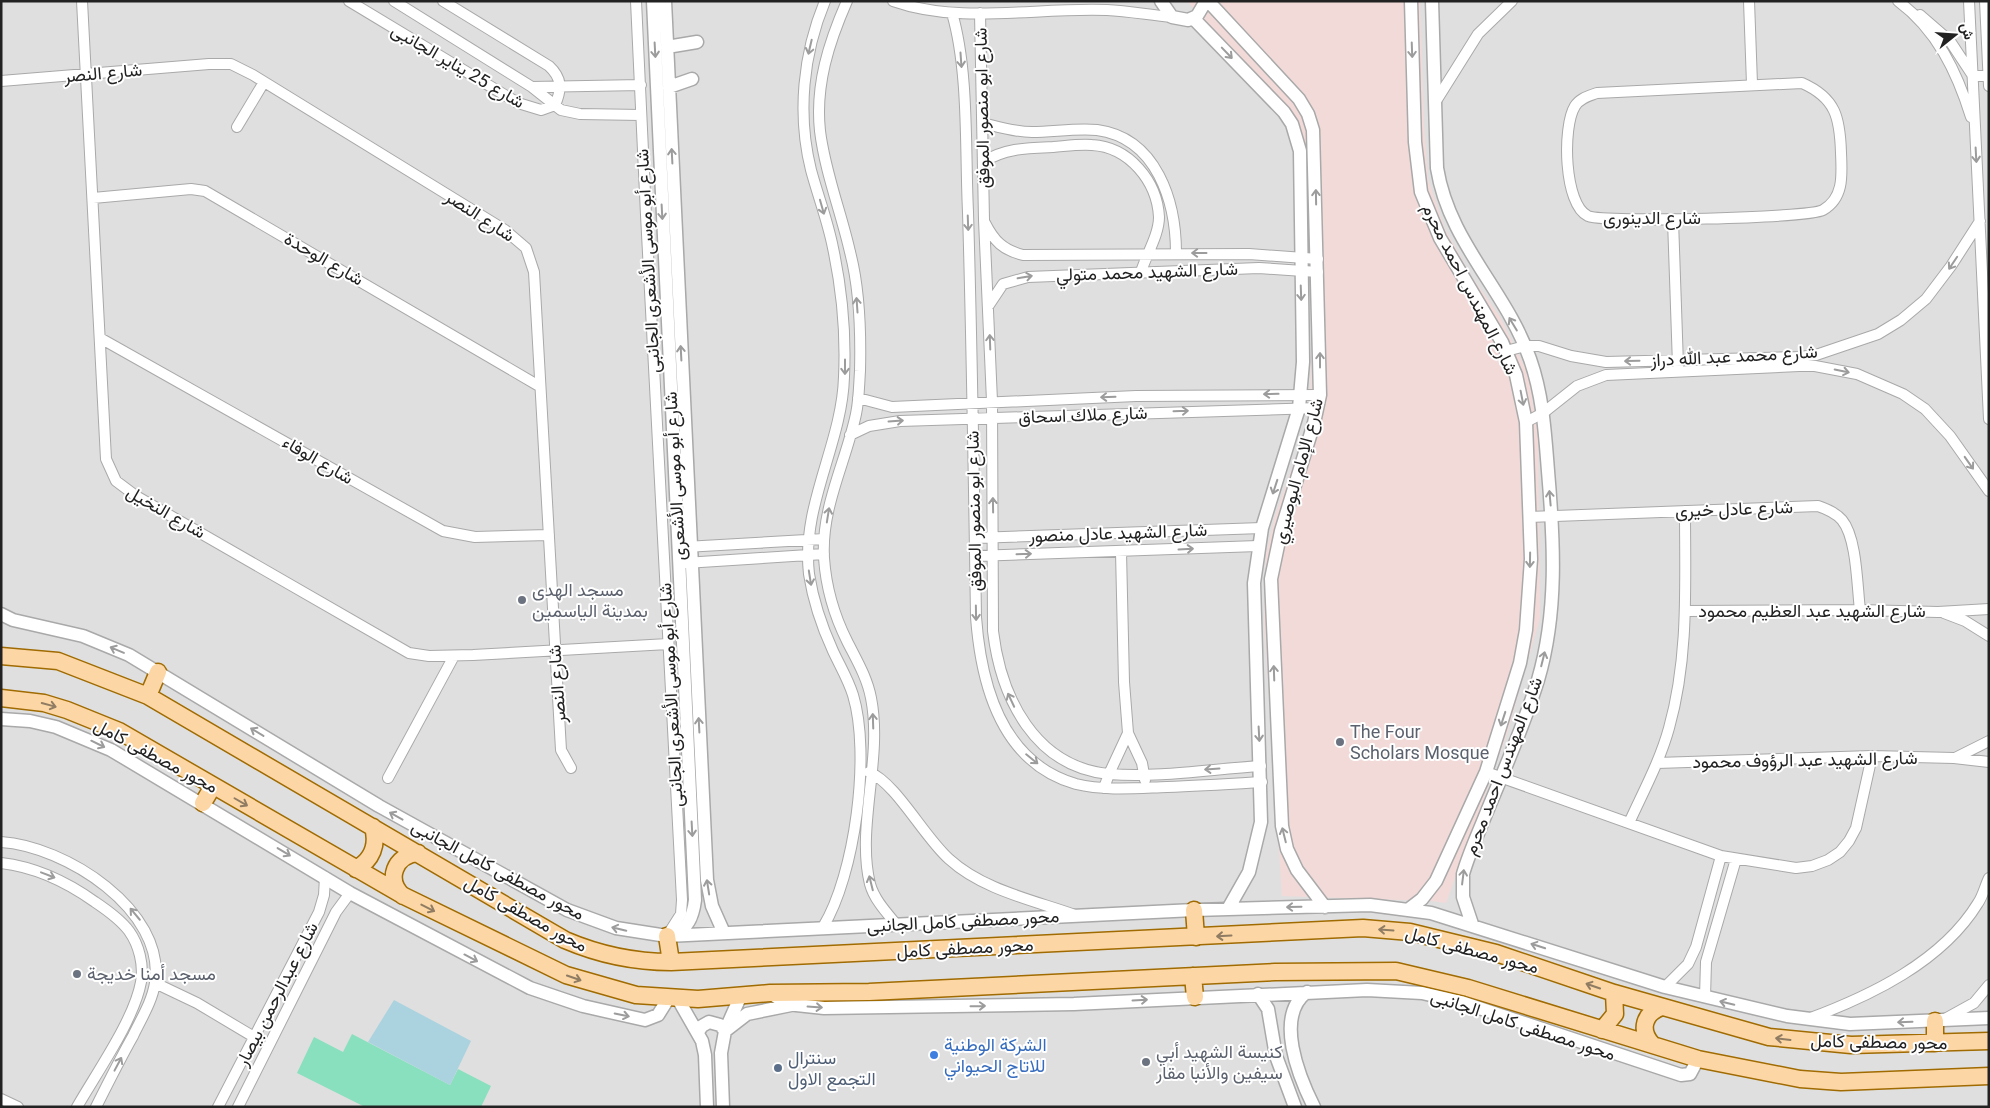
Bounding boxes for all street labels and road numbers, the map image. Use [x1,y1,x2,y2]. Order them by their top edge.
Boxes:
street label: شارع 25 يناير الجانبى [387,19,529,114]
street label: شارع ابو منصور الموفق [970,27,995,189]
street label: شارع النصر [62,59,143,88]
street label: شارع أبو موسى الأشعرى الجانبى [631,148,666,374]
street label: شارع النصر [440,185,519,247]
street label: شارع المهندس احمد محرم [1416,200,1523,379]
street label: شارع الدينورى [1603,207,1701,230]
street label: شارع الوحدة [280,227,368,291]
street label: شارع الشهيد محمد متولي [1056,258,1238,290]
street label: شارع محمد عبد الله دراز [1649,341,1818,372]
street label: شارع أبو موسى الأشعرى [660,391,691,561]
street label: شارع الإمام البوصيري [1268,396,1332,547]
street label: شارع ملاك اسحاق [1018,402,1148,429]
street label: شارع ابو منصور الموفق [962,430,987,592]
street label: شارع الوفاء [278,431,357,490]
street label: شارع النخيل [122,481,209,544]
street label: شارع عادل خيرى [1675,496,1793,523]
street label: شارع الشهيد عادل منصور [1027,519,1208,548]
street label: شارع أبو موسى الأشعرى الجانبى [654,582,689,808]
street label: شارع الشهيد عبد العظيم محمود [1698,600,1926,623]
street label: شارع النصر [543,644,572,725]
street label: شارع المهندس احمد محرم [1459,674,1548,859]
street label: محور مصطفى كامل [90,714,222,798]
street label: شارع الشهيد عبد الرؤوف محمود [1692,747,1918,774]
street label: محور مصطفى كامل الجانبى [408,815,588,925]
street label: محور مصطفى كامل [461,871,591,957]
street label: محور مصطفى كامل الجانبى [866,905,1060,937]
street label: شارع عبدالرحمن بيصار [231,918,324,1071]
street label: محور مصطفى كامل [1403,922,1541,978]
street label: محور مصطفى كامل [896,933,1034,963]
street label: محور مصطفى كامل الجانبى [1428,985,1618,1065]
street label: محور مصطفى كامل [1810,1030,1948,1054]

